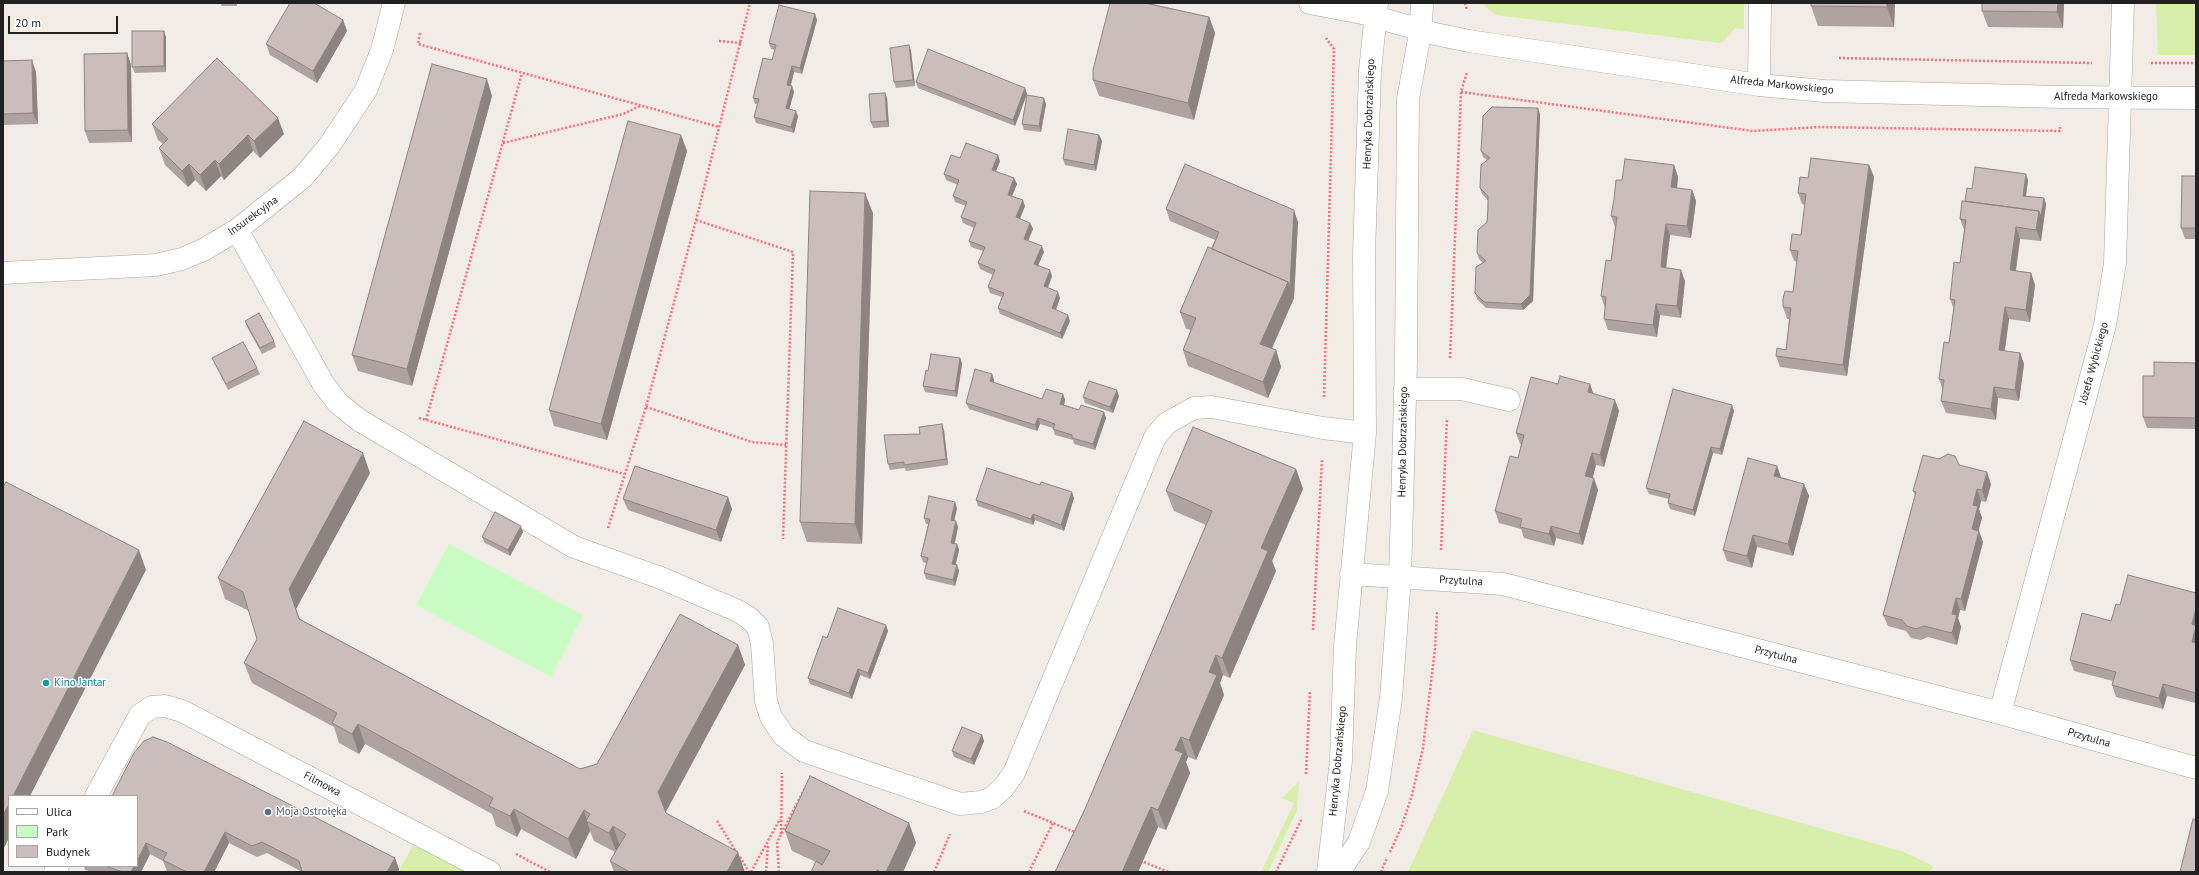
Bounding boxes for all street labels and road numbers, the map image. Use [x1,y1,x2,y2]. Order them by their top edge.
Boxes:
street label: Henryka Dobrzańskiego [1360,58,1378,170]
street label: Alfreda Markowskiego [1730,73,1834,97]
street label: Alfreda Markowskiego [2054,90,2158,104]
street label: Insurekcyjna [225,193,281,239]
street label: Józefa Wybickiego [2077,320,2111,406]
street label: Henryka Dobrzańskiego [1395,386,1411,498]
street label: Przytulna [1439,573,1483,589]
street label: Przytulna [1753,643,1799,667]
street label: Henryka Dobrzańskiego [1327,705,1349,817]
street label: Przytulna [2066,726,2112,750]
street label: Filmowa [301,769,343,799]

